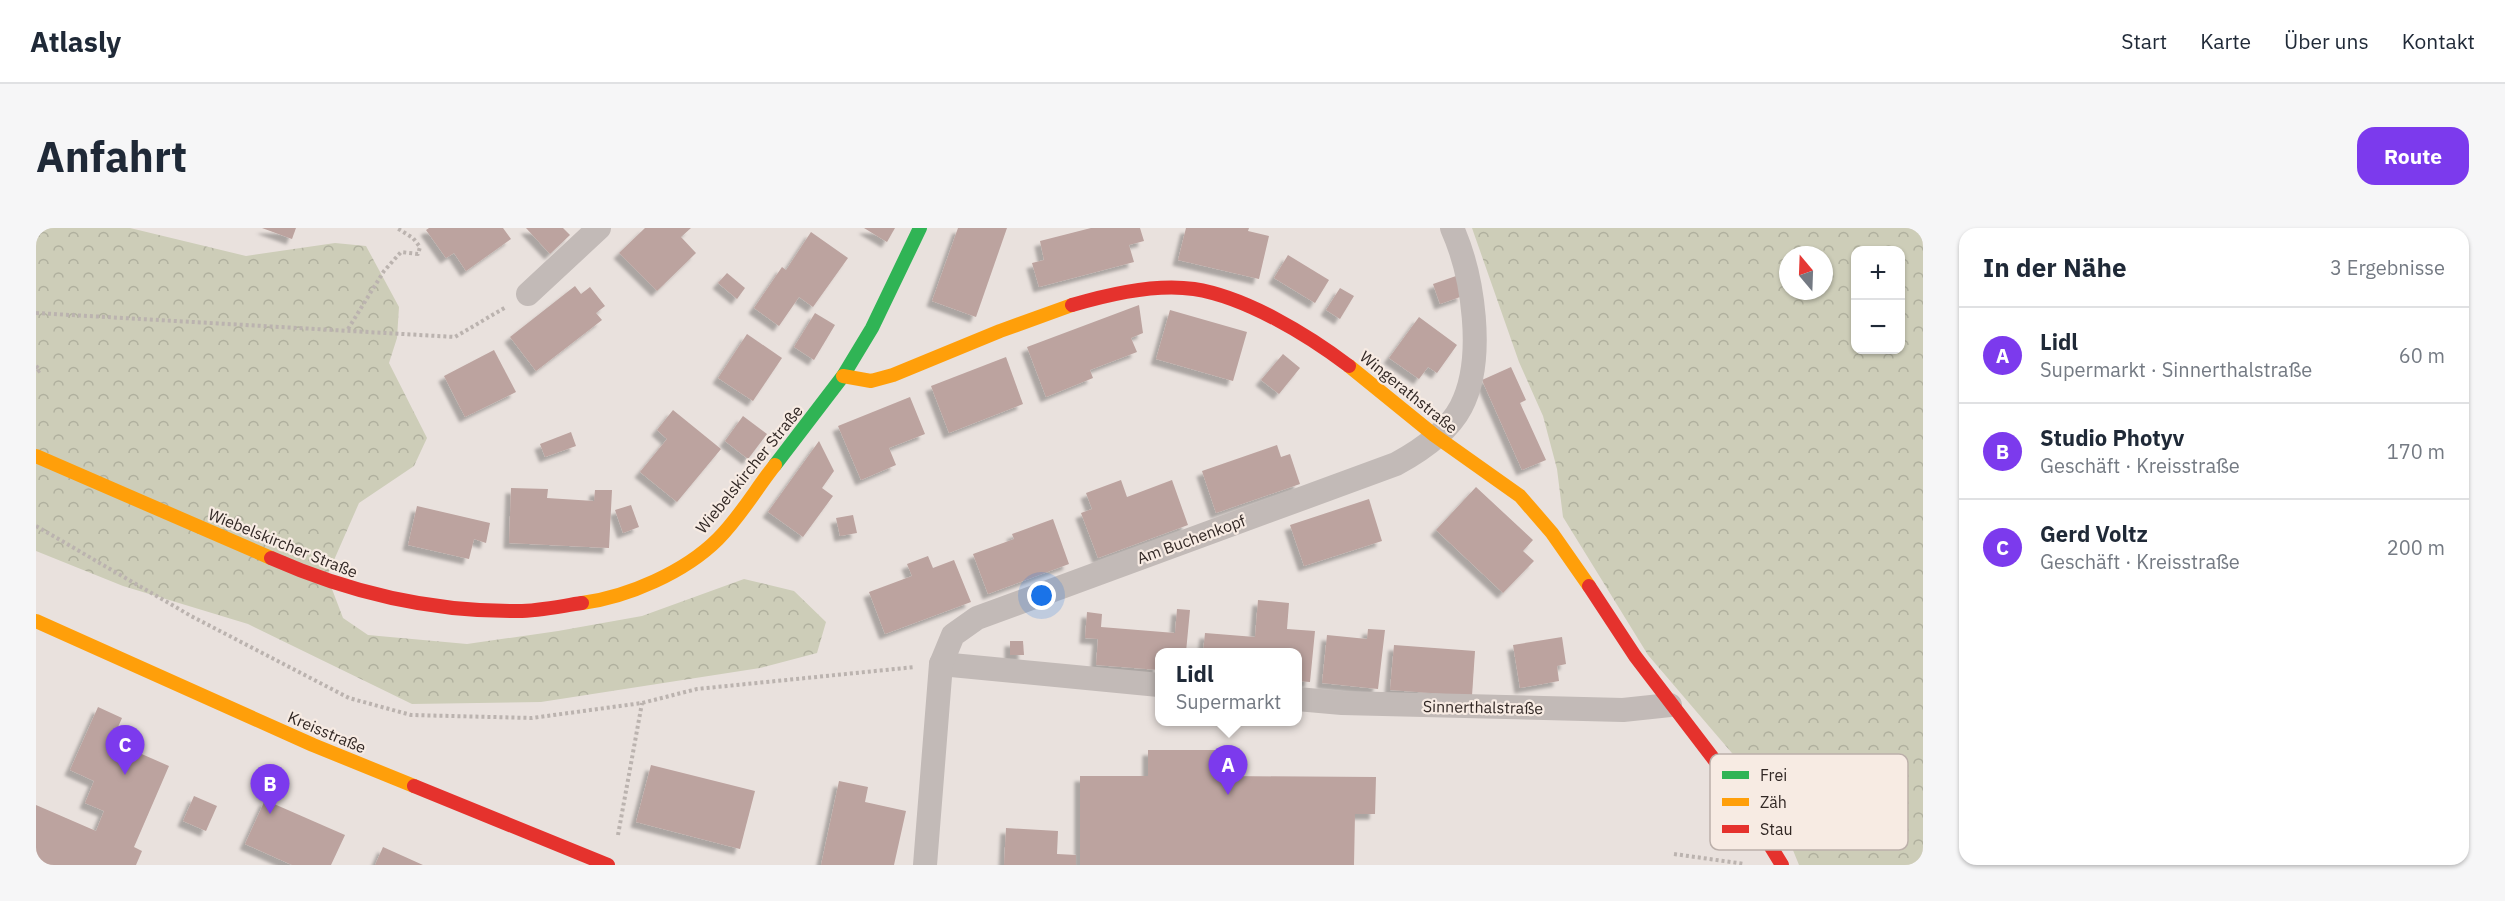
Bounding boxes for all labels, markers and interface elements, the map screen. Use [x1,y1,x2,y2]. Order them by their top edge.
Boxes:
text: Atlasly [30,23,121,60]
text: Start [2121,27,2167,55]
text: Karte [2200,27,2251,55]
text: Über uns [2284,27,2369,55]
text: Kontakt [2402,27,2475,55]
button: Route [2357,127,2469,185]
text: Anfahrt [36,129,187,184]
north arrow [1779,246,1833,300]
map controls [1851,246,1905,354]
button: + [1851,246,1905,300]
text: In der Nähe [1983,250,2127,284]
text: 3 Ergebnisse [2330,254,2445,281]
button: − [1851,300,1905,354]
text: Lidl [2040,327,2078,356]
text: A [1996,342,2009,369]
text: 60 m [2399,342,2445,369]
street label: Wingerathstraße [1356,346,1462,438]
text: Supermarkt · Sinnerthalstraße [2040,356,2312,383]
street label: Wiebelskircher Straße [691,401,807,537]
text: Studio Photyv [2040,423,2184,452]
text: B [1996,438,2009,465]
text: 170 m [2387,438,2445,465]
text: Geschäft · Kreisstraße [2040,452,2240,479]
street label: Wiebelskircher Straße [205,504,361,582]
street label: Am Buchenkopf [1134,510,1248,568]
text: Gerd Voltz [2040,519,2148,548]
text: C [1996,534,2009,561]
text: 200 m [2387,534,2445,561]
text: Geschäft · Kreisstraße [2040,548,2240,575]
your location [1027,581,1056,610]
popup [1155,648,1302,726]
text: Lidl [1176,659,1214,688]
text: Supermarkt [1176,688,1281,715]
street label: Sinnerthalstraße [1423,696,1544,718]
street label: Kreisstraße [285,707,369,757]
pin: C [106,726,145,775]
pin: A [1208,746,1248,795]
legend [1710,754,1908,850]
pin: B [250,764,290,814]
text: Frei [1760,765,1787,785]
text: Zäh [1760,792,1787,812]
text: Stau [1760,819,1793,839]

